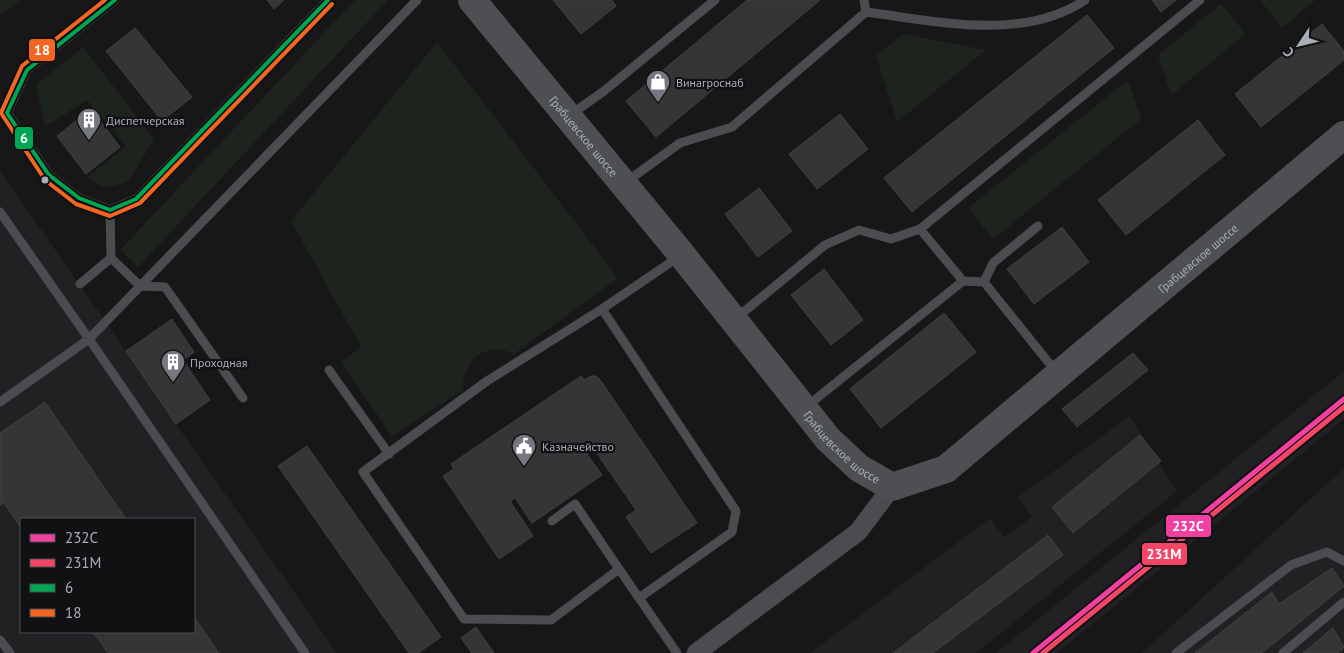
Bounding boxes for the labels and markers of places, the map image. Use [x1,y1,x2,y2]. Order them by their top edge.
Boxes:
shop icon: Винагроснаб [645,69,671,103]
place label: Винагроснаб [676,75,744,90]
building icon: Диспетчерская [76,107,102,141]
place label: Диспетчерская [106,113,185,128]
unlabelled marker [40,175,50,185]
building icon: Проходная [160,349,186,383]
place label: Проходная [190,355,247,370]
public building icon: Казначейство [511,433,537,467]
place label: Казначейство [542,439,614,454]

